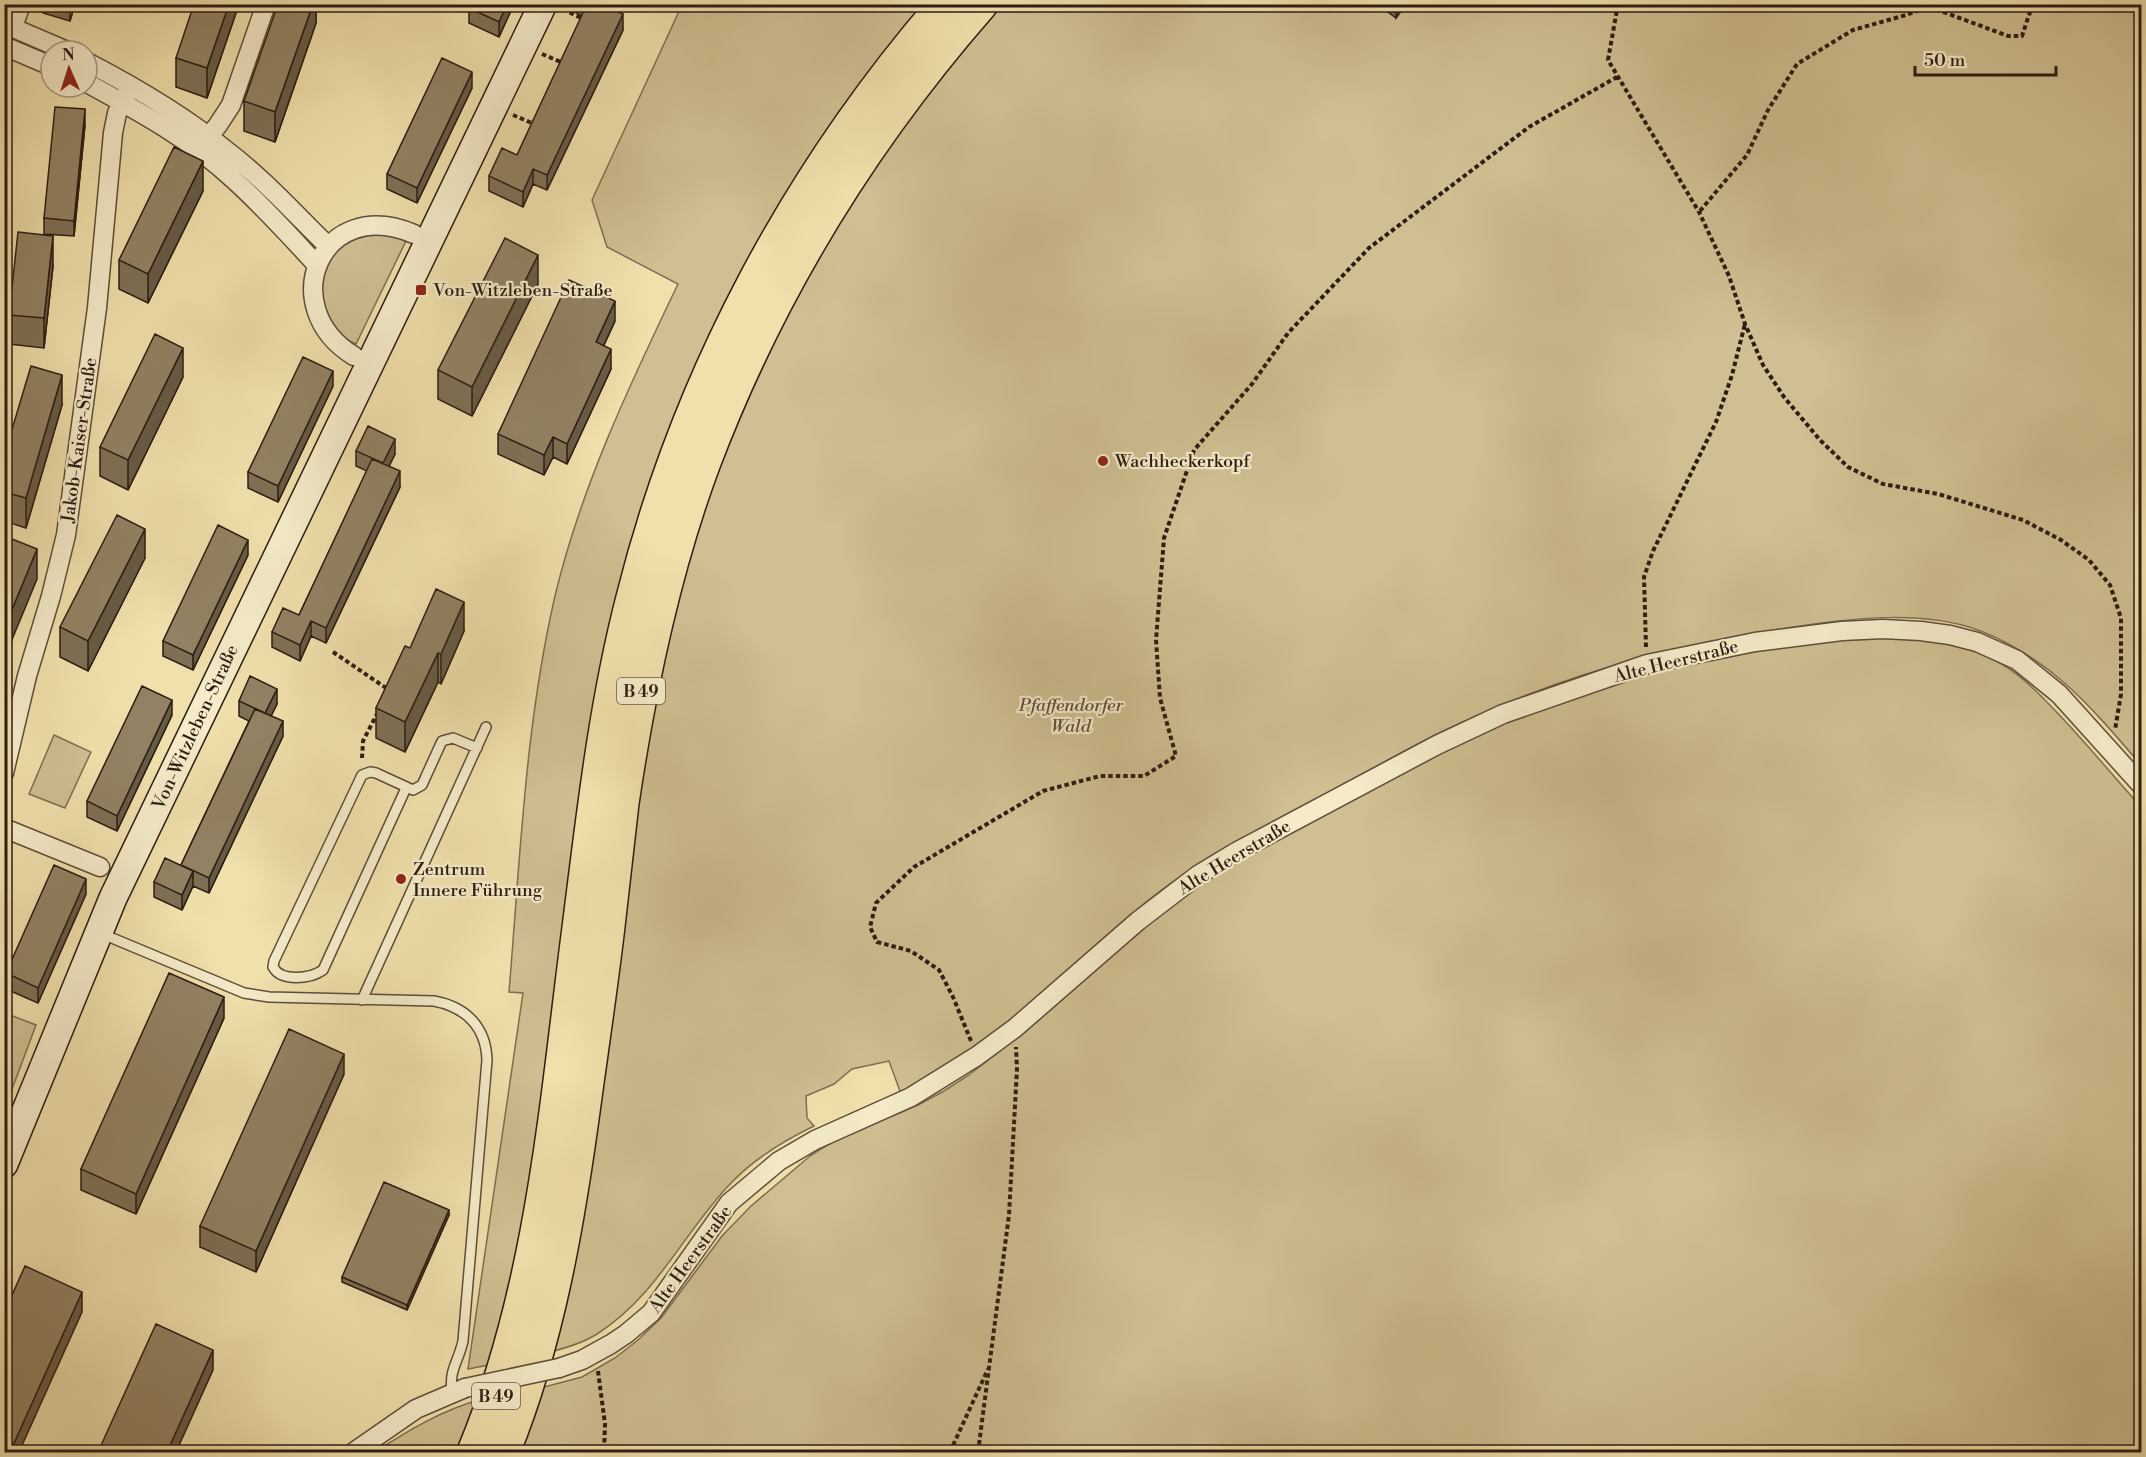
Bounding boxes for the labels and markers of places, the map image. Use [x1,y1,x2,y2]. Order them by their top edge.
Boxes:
place label: Von-Witzleben-Straße [432,279,613,302]
marker: Von-Witzleben-Straße [414,283,428,297]
place label: Wachheckerkopf [1114,450,1251,473]
marker: Wachheckerkopf [1096,454,1110,468]
place label: Zentrum Innere Führung [413,858,543,902]
marker: Zentrum Innere Führung [394,872,408,886]

